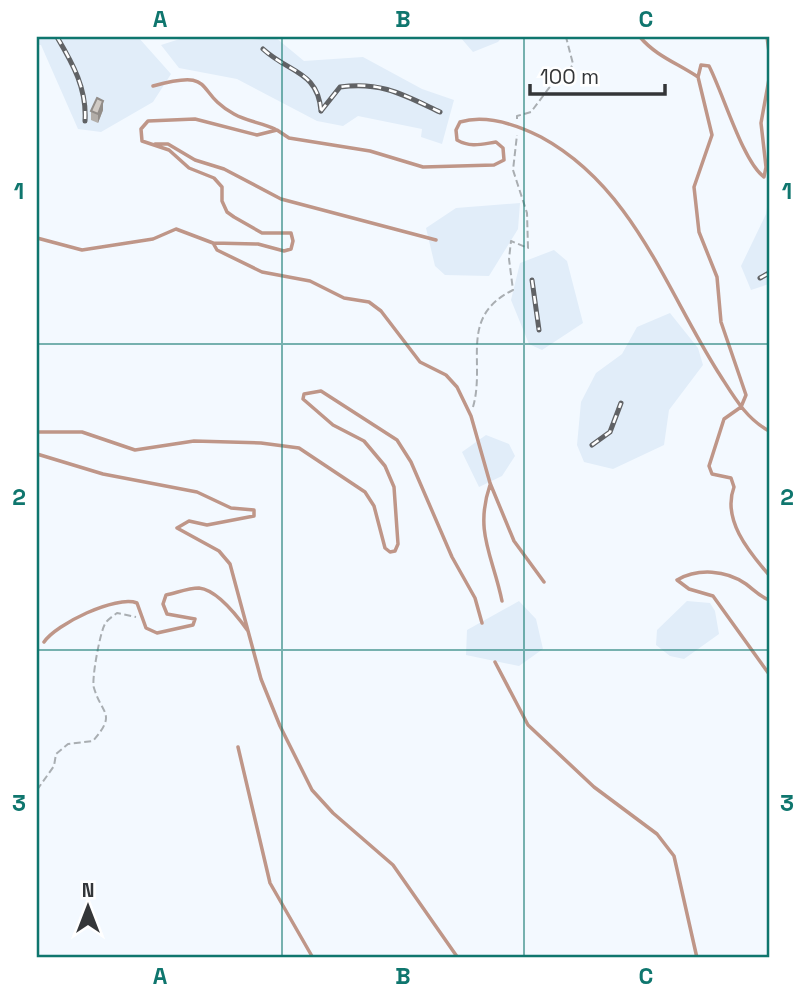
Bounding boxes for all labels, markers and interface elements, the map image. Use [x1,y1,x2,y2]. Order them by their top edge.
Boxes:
text: A [153,4,168,34]
text: B [395,4,411,34]
text: C [639,4,653,34]
scale bar [530,52,664,96]
text: 100 m [540,63,599,90]
text: 1 [14,176,24,206]
text: 1 [782,176,792,206]
text: 2 [12,482,26,512]
text: 2 [780,482,794,512]
text: 3 [12,788,26,818]
text: 3 [780,788,794,818]
north arrow [52,872,122,942]
text: N [82,878,94,903]
text: A [153,961,168,991]
text: B [395,961,411,991]
text: C [639,961,653,991]

